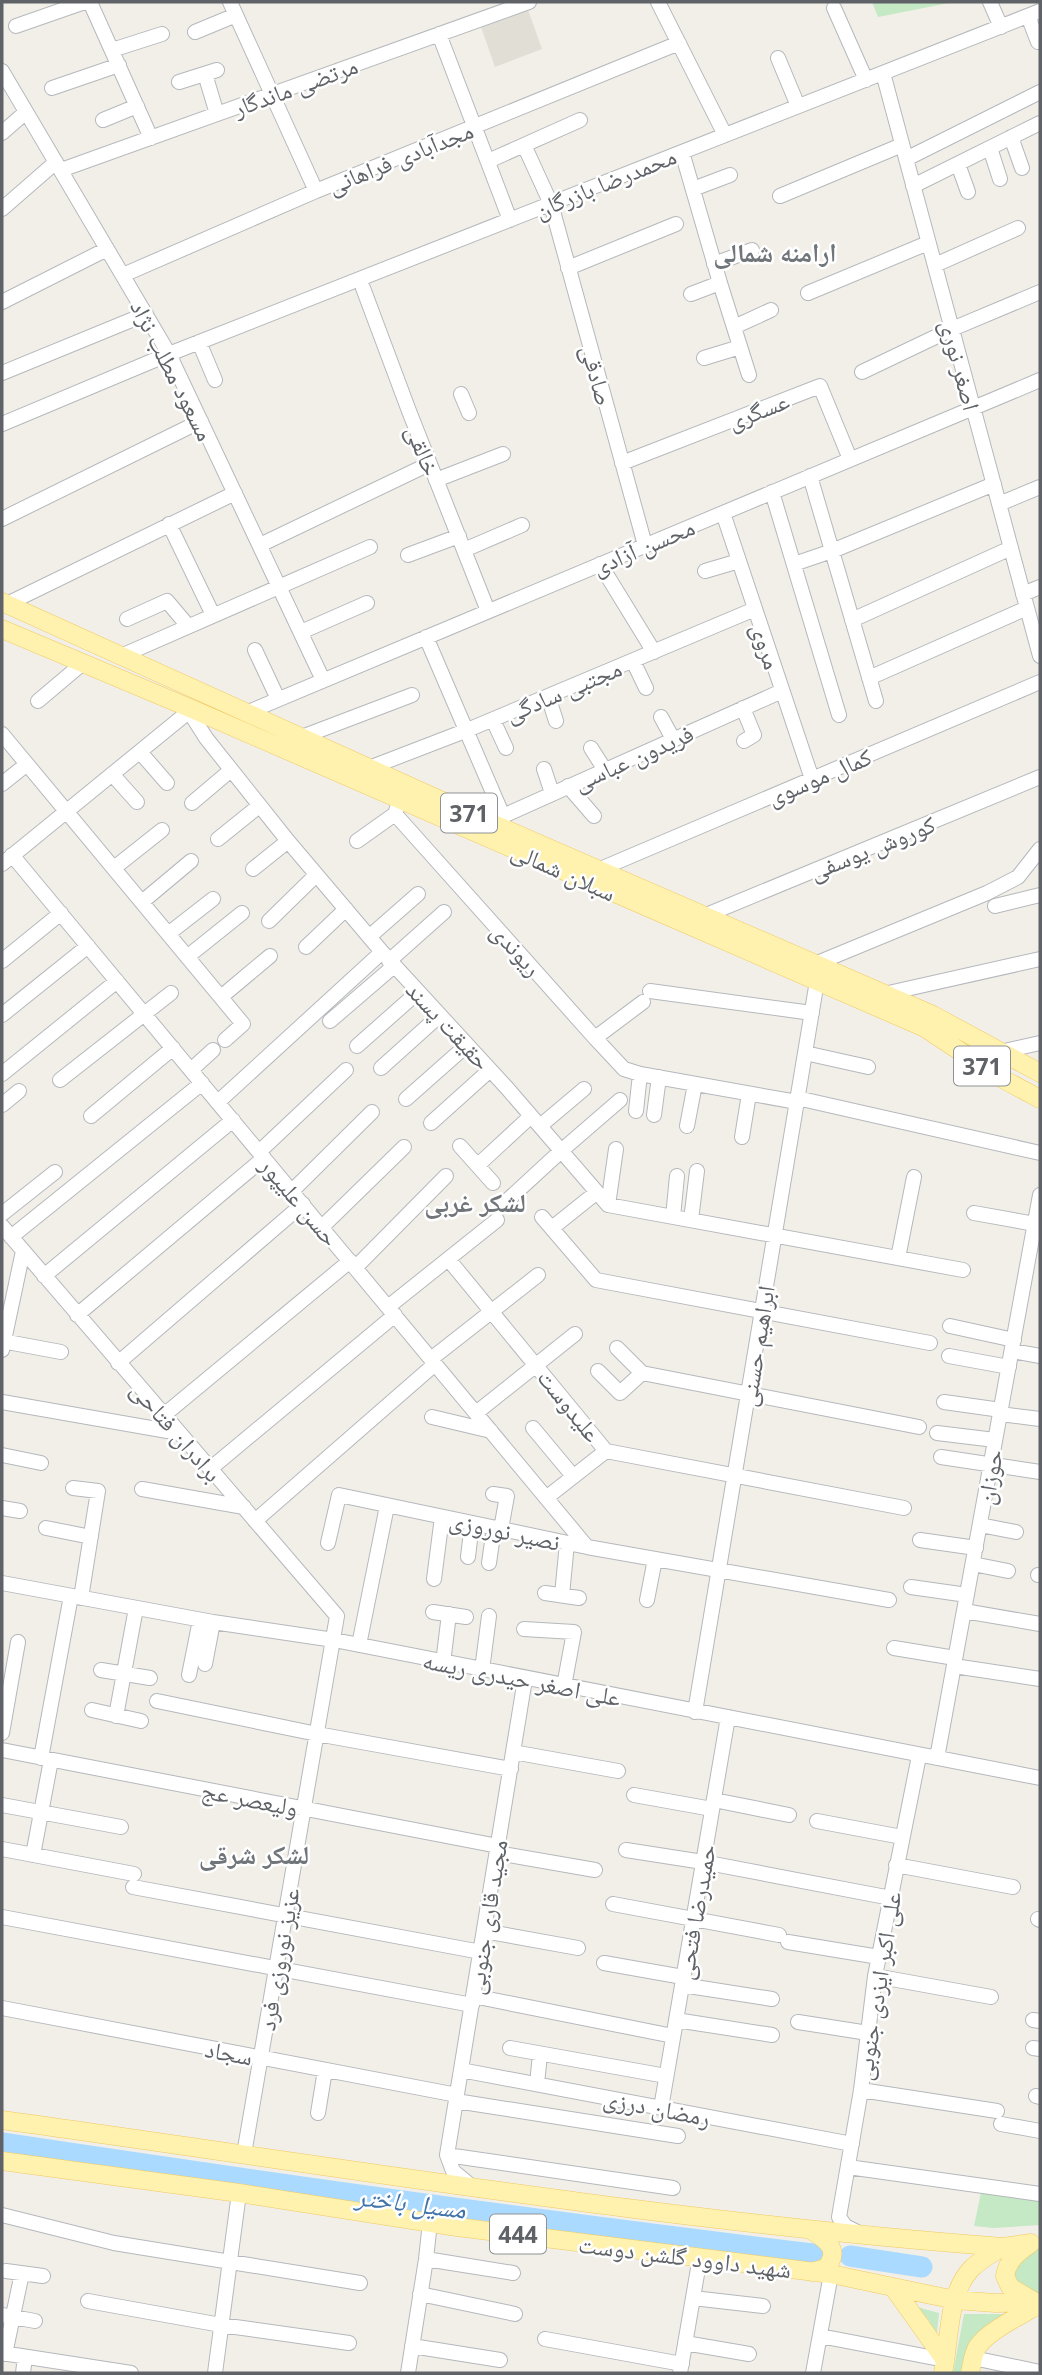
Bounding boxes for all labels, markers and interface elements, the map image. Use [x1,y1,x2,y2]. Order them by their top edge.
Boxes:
street label: مرتضی ماندگار [227,48,362,124]
street label: مجدآبادی فراهانی [322,113,478,201]
street label: محمدرضا بازرگان [529,139,681,225]
district label: ارامنه شمالی [713,234,837,270]
street label: مسعود مطلب نژاد [123,294,223,446]
street label: اصغر نوری [933,316,989,414]
street label: صادقی [574,341,622,409]
street label: عسگری [722,383,794,437]
street label: خالقی [399,420,449,480]
street label: محسن آزادی [587,510,699,582]
street label: مروی [744,619,790,673]
street label: مجتبی سادگی [500,651,626,729]
street label: فریدون عباسی [568,716,698,798]
street label: کمال موسوی [762,739,876,813]
road number: 371 [441,793,497,832]
street label: کوروش یوسفی [804,807,940,887]
street label: سبلان شمالی [507,833,621,909]
street label: ریوندی [484,915,550,983]
street label: حقیقت پسند [399,973,499,1077]
road number: 371 [954,1046,1010,1086]
street label: حسن علیپور [252,1149,347,1253]
district label: لشکر غربی [424,1184,526,1220]
street label: ابراهیم حسنی [730,1283,783,1409]
street label: علیدوست [531,1362,609,1448]
street label: برادران فتاحی [124,1373,230,1489]
street label: حوزان [968,1447,1010,1507]
street label: نصیر نوروزی [447,1502,563,1558]
street label: علی اصغر حیدری ریسه [420,1643,624,1713]
street label: ولیعصر عج [199,1772,301,1824]
district label: لشکر شرقی [199,1836,309,1872]
street label: مجید قاری جنوبی [457,1837,515,1997]
street label: حمیدرضا فتحی [667,1842,723,1982]
street label: عزیز نوروزی فرد [249,1885,307,2033]
street label: علی اکبر ایزدی جنوبی [846,1889,908,2083]
street label: سجاد [202,2031,256,2073]
street label: رمضان درزی [601,2080,713,2134]
water label: مسیل باختر [352,2177,468,2227]
road number: 444 [490,2214,546,2254]
street label: شهید داوود گلشن دوست [577,2227,793,2285]

